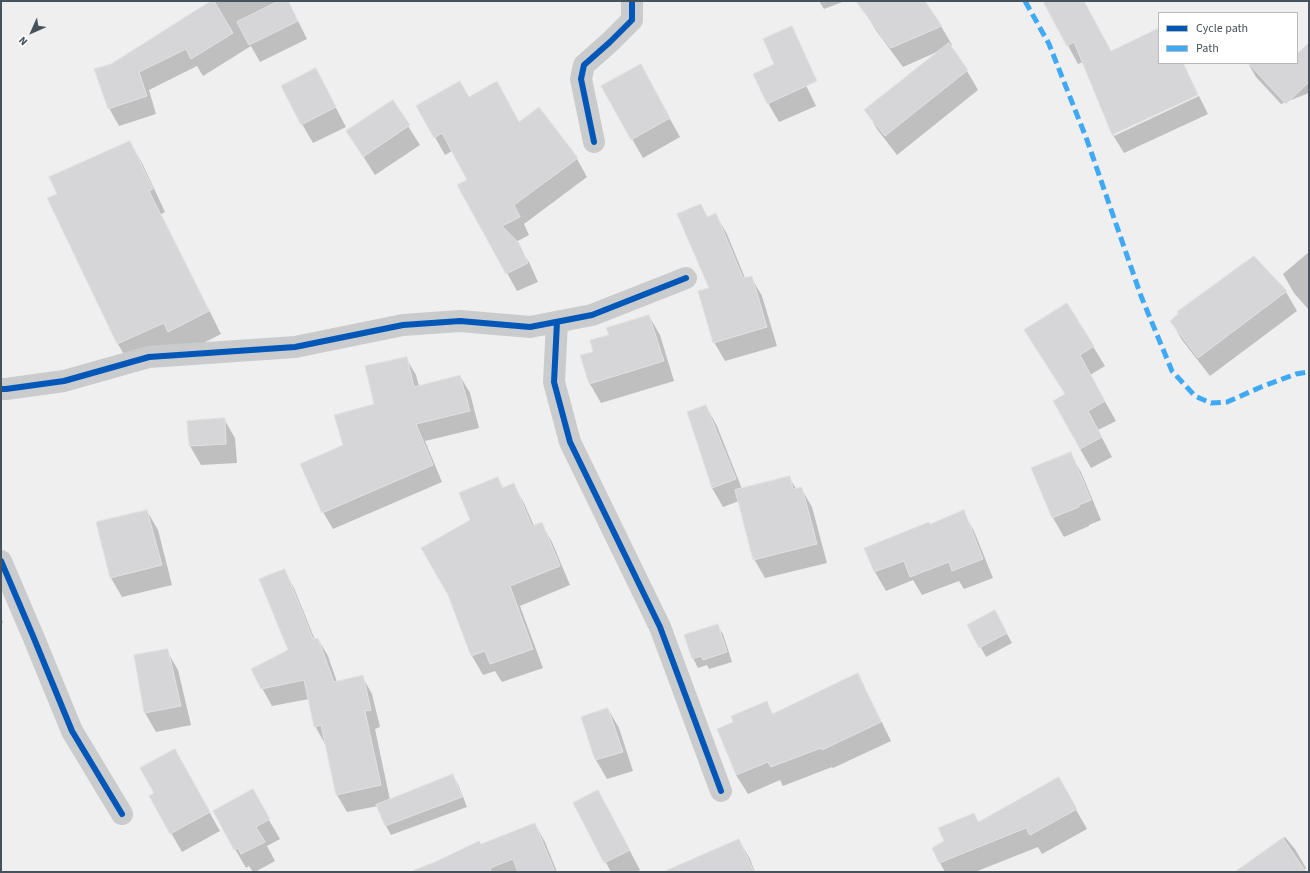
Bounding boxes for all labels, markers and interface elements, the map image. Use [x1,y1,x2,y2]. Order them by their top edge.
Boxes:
north arrow [12,12,52,52]
legend [1158,12,1298,64]
text: Cycle path [1196,20,1248,37]
text: N [15,33,31,49]
text: Path [1196,40,1219,57]

